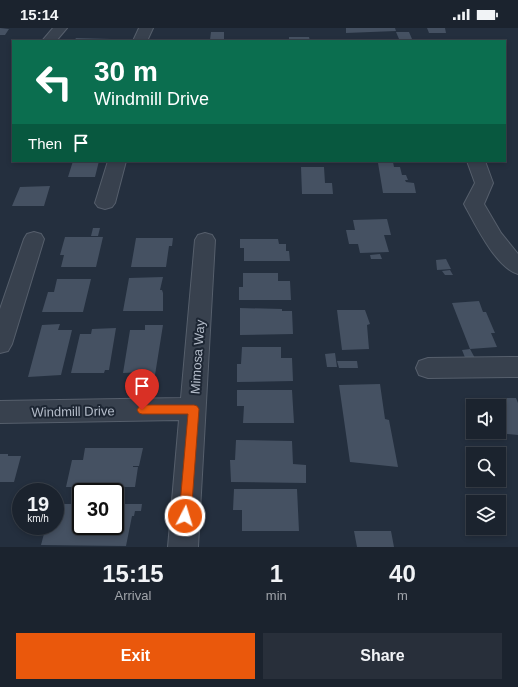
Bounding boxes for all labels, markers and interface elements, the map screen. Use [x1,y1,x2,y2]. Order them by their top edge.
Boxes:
text: 15:14 [20,6,58,23]
icon: left [28,56,80,108]
text: 30 m [94,56,158,87]
text: Windmill Drive [94,89,209,109]
icon: arrive [70,132,92,154]
text: Then [28,135,62,152]
street label: Mimosa Way [187,319,208,395]
pin [125,369,159,410]
icon: arrive [131,375,153,397]
map controls [466,399,506,535]
button: sound [466,399,506,439]
street label: Windmill Drive [31,403,115,420]
button: search [466,447,506,487]
speed limit sign: 30 [72,483,124,535]
text: 19 [27,493,49,515]
position arrow [164,495,206,537]
button: layers [466,495,506,535]
text: km/h [27,513,49,524]
text: 15:15 [102,560,164,587]
text: 1 [270,560,283,587]
text: 40 [389,560,416,587]
text: Arrival [115,588,151,603]
text: min [266,588,287,603]
text: m [397,588,408,603]
button: Exit [16,633,255,679]
button: Share [263,633,502,679]

